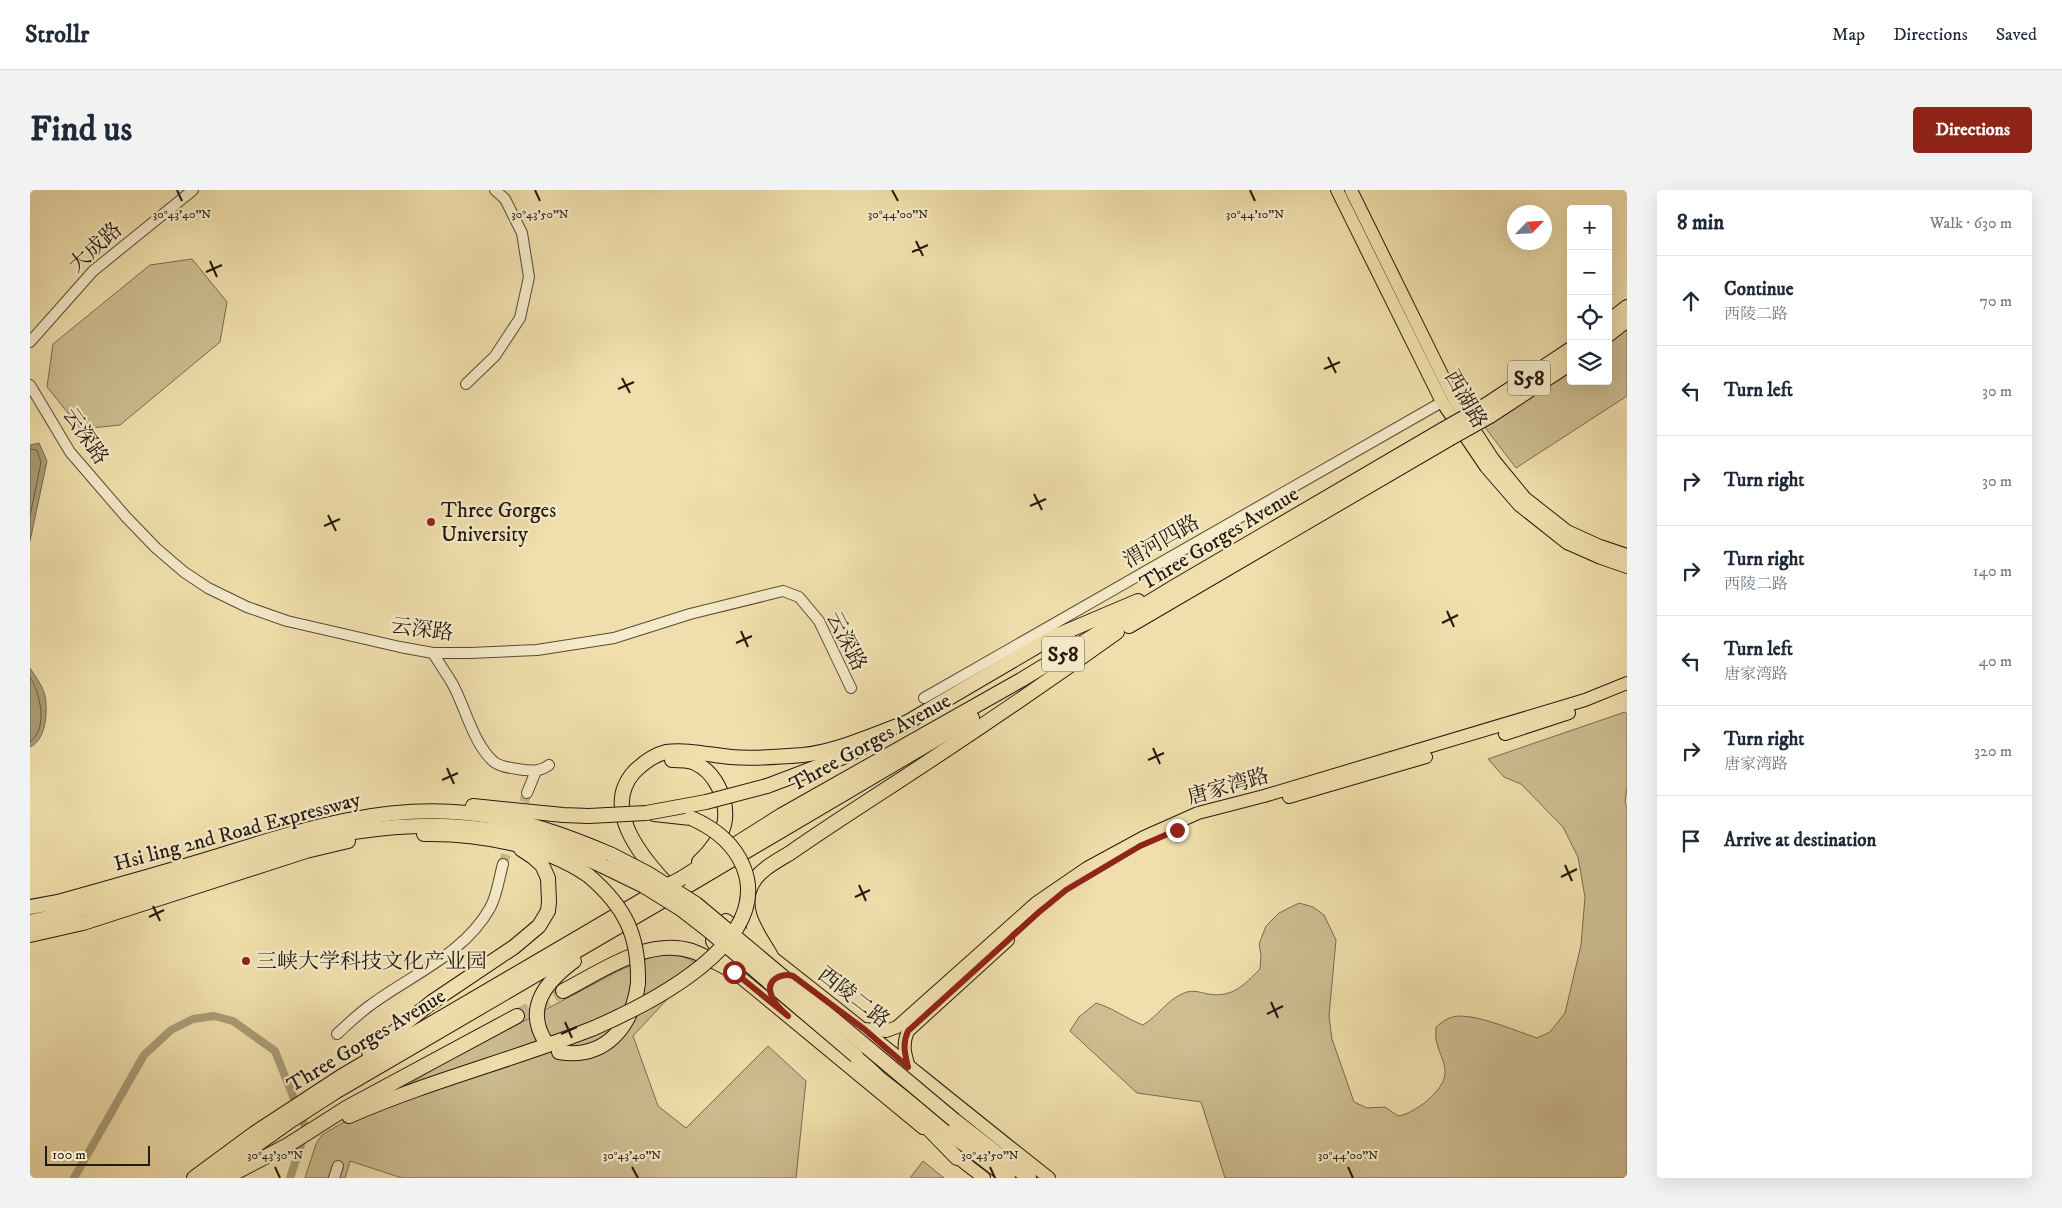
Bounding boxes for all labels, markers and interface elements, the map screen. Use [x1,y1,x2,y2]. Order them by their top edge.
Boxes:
text: Strollr [25,20,89,50]
text: Map [1832,24,1865,46]
text: Directions [1893,24,1968,46]
text: Saved [1996,24,2037,46]
button: Directions [1913,107,2032,153]
text: Find us [30,108,132,152]
north arrow [1507,205,1552,250]
map controls [1567,205,1612,385]
button: + [1567,205,1612,250]
text: 30°43'40"N [153,207,211,222]
text: 30°43'50"N [511,207,569,222]
text: 30°44'00"N [868,207,928,222]
text: 30°44'10"N [1226,207,1284,222]
text: 8 min [1677,210,1724,236]
text: Walk · 630 m [1930,213,2012,233]
street label: 大成路 [64,217,128,278]
button: − [1567,250,1612,295]
text: Continue [1724,278,1794,301]
icon: ahead [1677,287,1705,315]
text: 70 m [1980,291,2012,311]
button: locate [1567,295,1612,340]
text: 西陵二路 [1724,304,1788,324]
button: layers [1567,340,1612,385]
road number: S58 [1508,360,1550,396]
street label: 西湖路 [1438,366,1492,433]
icon: left [1677,377,1705,405]
text: Turn left [1724,379,1793,402]
text: 30 m [1982,381,2012,401]
street label: 云深路 [57,403,114,470]
icon: right [1677,467,1705,495]
text: Turn right [1724,469,1804,492]
text: 30 m [1982,471,2012,491]
street label: Three Gorges Avenue [1136,481,1304,596]
place label: Three Gorges University [441,498,556,548]
street label: 渭河四路 [1119,510,1204,574]
marker: Three Gorges University [425,516,437,528]
text: Turn right [1724,548,1804,571]
icon: right [1677,557,1705,585]
text: 140 m [1973,561,2012,581]
text: 西陵二路 [1724,574,1788,594]
street label: 云深路 [820,607,872,675]
street label: 云深路 [389,613,455,647]
road number: S58 [1042,636,1084,672]
text: Turn left [1724,638,1793,661]
icon: left [1677,647,1705,675]
text: 40 m [1979,651,2012,671]
text: 唐家湾路 [1724,664,1788,684]
street label: Three Gorges Avenue [785,688,956,798]
text: Turn right [1724,728,1804,751]
icon: right [1677,737,1705,765]
text: 320 m [1974,741,2012,761]
text: 唐家湾路 [1724,754,1788,774]
street label: 唐家湾路 [1184,763,1272,811]
street label: Hsi ling 2nd Road Expressway [111,786,365,877]
route end [1166,819,1189,842]
icon: arrive [1677,827,1705,855]
text: Arrive at destination [1724,829,1876,852]
place label: 三峡大学科技文化产业园 [256,949,487,975]
marker: 三峡大学科技文化产业园 [240,955,252,967]
route start [723,961,746,984]
street label: 西陵二路 [812,962,894,1034]
street label: Three Gorges Avenue [283,983,451,1098]
scale bar [45,1143,150,1166]
text: 100 m [52,1146,86,1164]
text: 30°43'30"N [247,1148,303,1163]
text: 30°43'40"N [603,1148,661,1163]
text: 30°43'50"N [961,1148,1019,1163]
text: 30°44'00"N [1318,1148,1378,1163]

